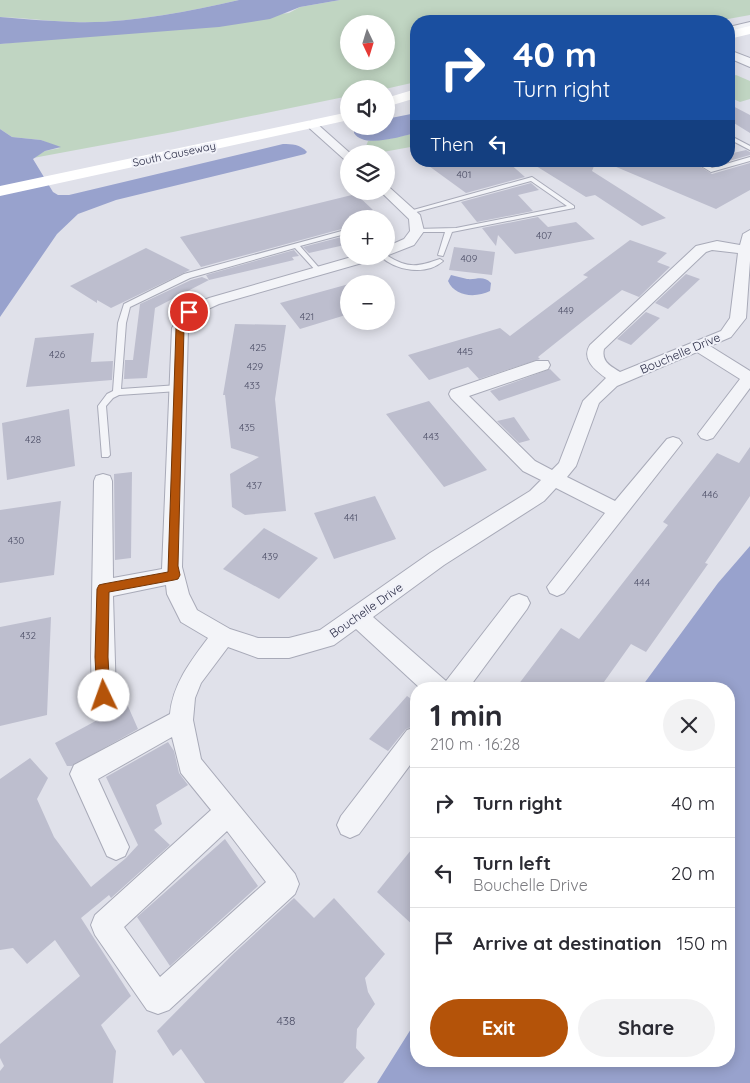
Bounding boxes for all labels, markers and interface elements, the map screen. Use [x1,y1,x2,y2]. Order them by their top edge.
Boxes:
north arrow [340,15,395,70]
map controls [340,15,395,330]
text: 40 m [513,32,597,76]
icon: right [430,35,495,100]
text: Turn right [513,75,610,103]
button: sound [340,80,395,135]
icon: left [484,130,512,158]
text: Then [430,132,474,156]
street label: South Causeway [131,138,217,170]
button: layers [340,145,395,200]
house number: 401 [457,168,471,181]
button: + [340,210,395,265]
house number: 407 [536,229,552,242]
house number: 409 [461,252,478,265]
button: − [340,275,395,330]
pin [168,291,210,333]
icon: arrive [175,298,203,326]
house number: 449 [558,304,574,317]
house number: 421 [300,310,314,323]
street label: Bouchelle Drive [637,329,723,377]
house number: 425 [250,341,266,354]
house number: 445 [457,345,473,358]
house number: 426 [49,348,66,361]
house number: 429 [247,360,264,373]
house number: 433 [244,379,260,392]
house number: 435 [239,421,255,434]
house number: 443 [423,430,439,443]
house number: 428 [25,433,41,446]
house number: 437 [246,479,262,492]
house number: 446 [702,488,719,501]
house number: 441 [344,511,358,524]
house number: 430 [8,534,24,547]
house number: 439 [262,550,278,563]
house number: 444 [634,576,650,589]
street label: Bouchelle Drive [326,579,406,641]
house number: 432 [20,629,36,642]
position arrow [77,669,129,721]
text: 1 min [430,696,503,734]
button: close [663,699,715,751]
text: 210 m · 16:28 [430,734,520,754]
icon: right [430,789,458,817]
text: Turn right [473,791,562,815]
text: 40 m [671,791,715,815]
text: Turn left [473,851,551,875]
icon: left [430,859,458,887]
text: 20 m [671,861,715,885]
text: Bouchelle Drive [473,875,588,895]
icon: arrive [430,929,458,957]
text: Arrive at destination [473,931,662,955]
text: 150 m [677,931,728,955]
button: Exit [430,999,568,1057]
button: Share [578,999,715,1057]
house number: 438 [276,1013,296,1028]

